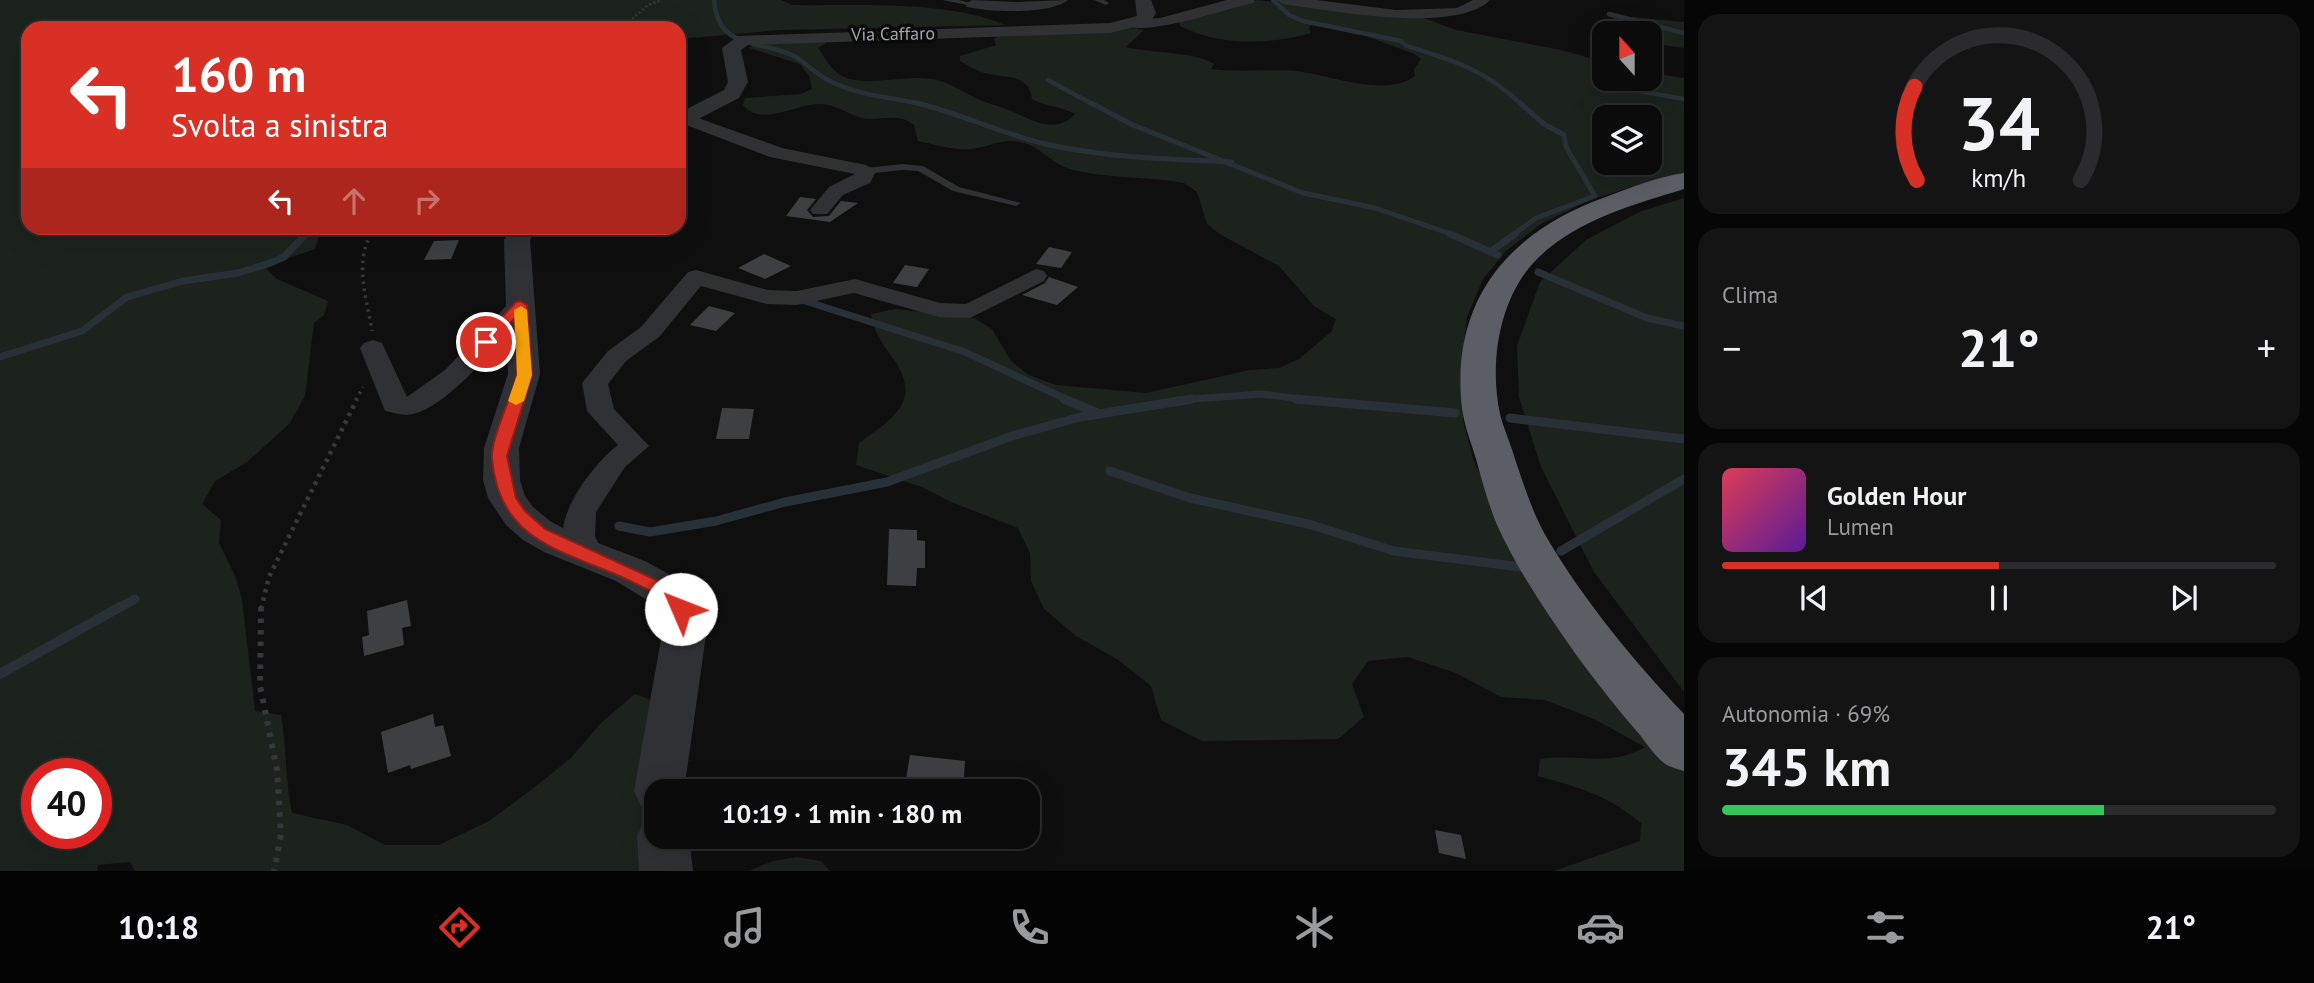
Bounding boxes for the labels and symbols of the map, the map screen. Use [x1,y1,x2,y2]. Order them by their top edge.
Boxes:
street label: Via Caffaro [850,21,935,46]
north arrow [1592,21,1662,91]
pin [456,312,516,372]
position arrow [644,572,718,646]
speed limit sign: 40 [21,758,112,849]

